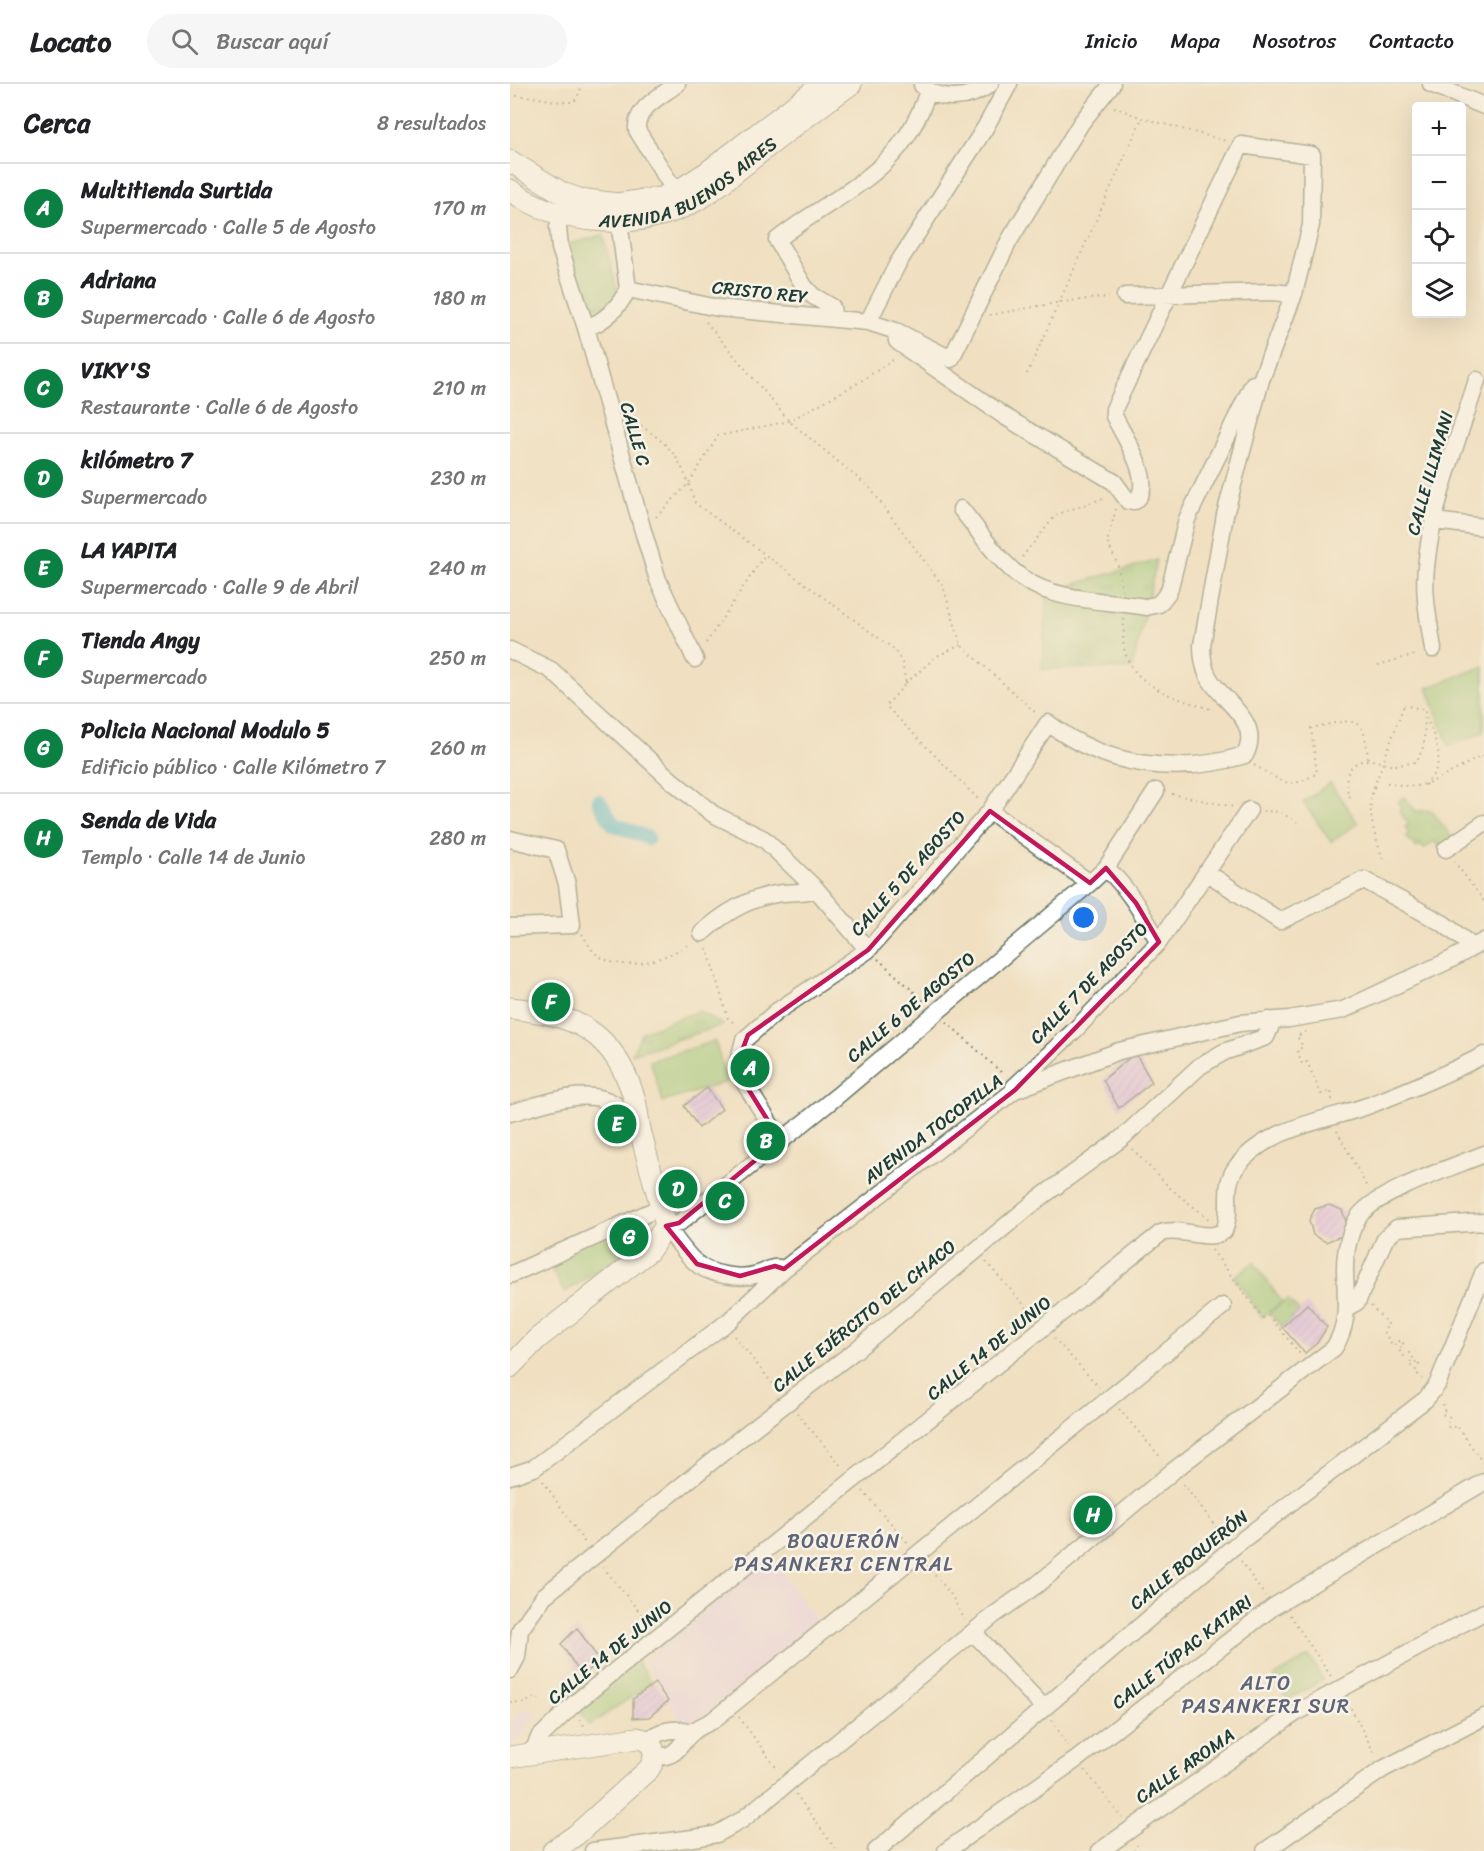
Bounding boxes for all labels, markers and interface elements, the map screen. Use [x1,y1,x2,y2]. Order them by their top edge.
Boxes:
search box [147,14,567,68]
text: Locato [30,17,111,66]
text: Buscar aquí [216,22,328,61]
text: Inicio [1085,22,1137,60]
text: Mapa [1170,22,1220,60]
text: Nosotros [1253,22,1336,60]
text: Contacto [1369,22,1454,60]
icon: search [168,25,201,58]
text: Cerca [24,100,90,146]
map controls [1412,102,1466,318]
button: + [1412,102,1466,156]
text: 8 resultados [377,106,486,141]
street label: AVENIDA BUENOS AIRES [597,128,785,237]
button: − [1412,156,1466,210]
text: Multitienda Surtida [81,171,272,210]
text: A [37,191,50,226]
text: 170 m [433,191,486,226]
text: Supermercado · Calle 5 de Agosto [81,210,376,245]
button: locate [1412,210,1466,264]
text: Adriana [81,261,156,300]
button: layers [1412,264,1466,318]
street label: CRISTO REY [711,271,810,313]
text: B [37,281,50,316]
text: 180 m [432,281,486,316]
text: Supermercado · Calle 6 de Agosto [81,300,375,335]
text: VIKY'S [81,351,150,390]
text: C [37,371,50,406]
text: 210 m [433,371,486,406]
text: Restaurante · Calle 6 de Agosto [81,390,358,425]
street label: CALLE C [611,398,660,471]
street label: CALLE ILLIMANI [1397,407,1463,539]
text: kilómetro 7 [81,441,192,480]
text: D [38,461,49,496]
text: 230 m [430,461,486,496]
text: Supermercado [81,480,207,515]
text: LA YAPITA [81,531,178,570]
text: E [38,551,49,586]
text: 240 m [429,551,486,586]
text: Supermercado · Calle 9 de Abril [81,570,359,605]
text: Tienda Angy [81,621,200,660]
text: F [38,641,49,676]
text: 250 m [429,641,486,676]
text: Supermercado [81,660,207,695]
text: Policia Nacional Modulo 5 [81,711,330,750]
text: G [37,731,50,766]
text: 260 m [430,731,486,766]
text: Edificio público · Calle Kilómetro 7 [81,750,385,785]
text: Senda de Vida [81,801,216,840]
street label: CALLE 5 DE AGOSTO [842,802,974,944]
text: H [36,821,51,856]
text: 280 m [429,821,486,856]
text: Templo · Calle 14 de Junio [81,840,306,875]
your location [1069,903,1098,932]
street label: CALLE 7 DE AGOSTO [1022,914,1156,1052]
street label: CALLE 6 DE AGOSTO [839,943,983,1071]
pin: F [532,980,570,1024]
pin: A [730,1046,770,1090]
street label: AVENIDA TOCOPILLA [855,1066,1010,1193]
pin: E [598,1102,636,1146]
pin: B [746,1118,786,1164]
pin: D [658,1166,698,1212]
pin: C [706,1178,744,1224]
pin: G [610,1214,648,1260]
street label: CALLE EJÉRCITO DEL CHACO [765,1231,963,1401]
street label: CALLE 14 DE JUNIO [919,1287,1059,1409]
pin: H [1074,1492,1112,1538]
street label: CALLE BOQUERÓN [1122,1501,1256,1618]
district label: BOQUERÓN PASANKERI CENTRAL [734,1524,954,1582]
street label: CALLE TÚPAC KATARI [1104,1586,1260,1718]
street label: CALLE 14 DE JUNIO [540,1591,680,1713]
district label: ALTO PASANKERI SUR [1182,1666,1350,1724]
street label: CALLE AROMA [1128,1720,1242,1812]

